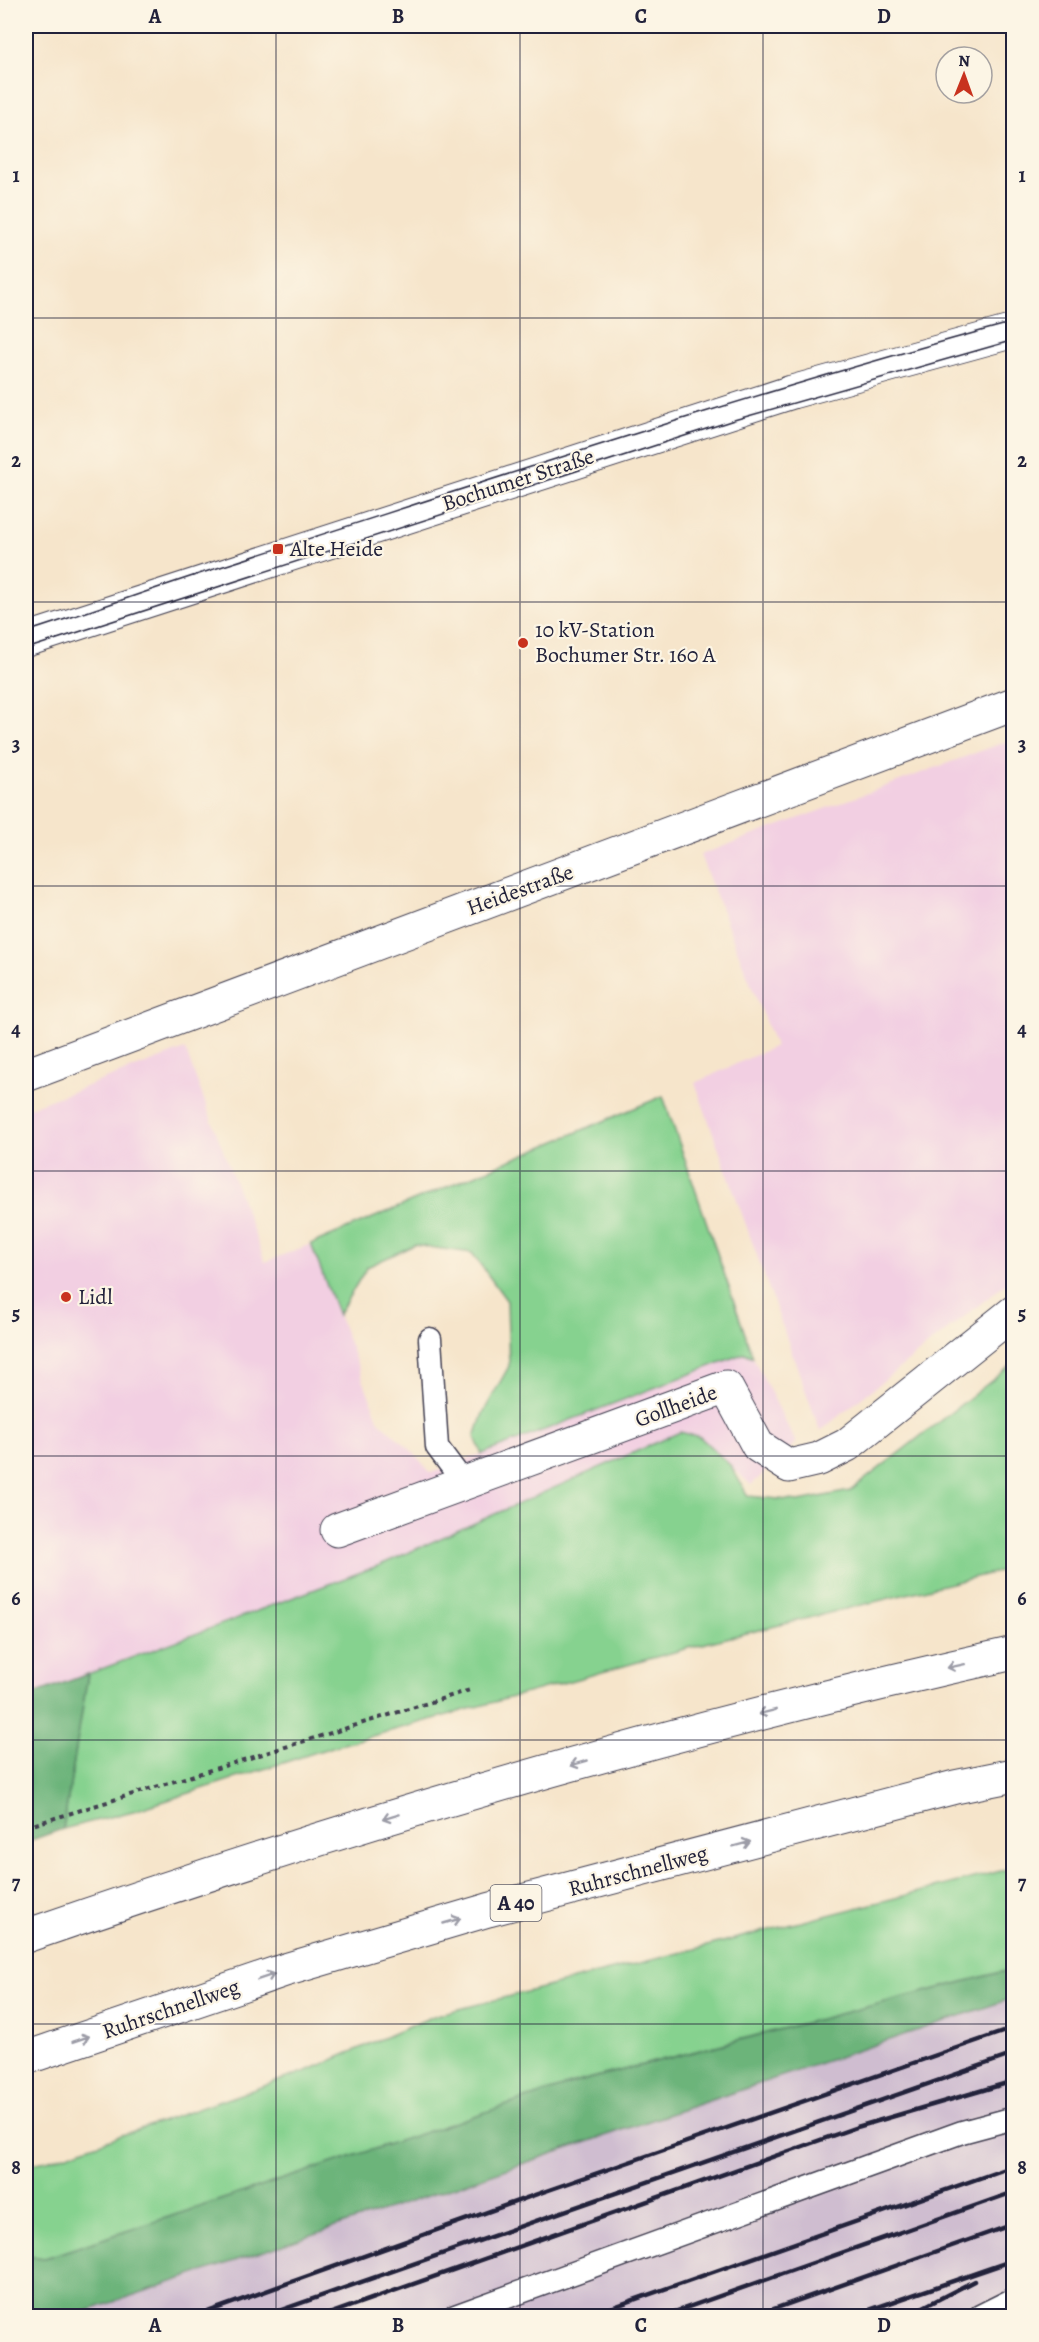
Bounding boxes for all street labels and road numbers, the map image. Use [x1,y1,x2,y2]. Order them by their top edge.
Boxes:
street label: Bochumer Straße [438,441,598,519]
street label: Heidestraße [463,857,577,923]
street label: Gollheide [631,1377,721,1435]
street label: Ruhrschnellweg [565,1838,711,1904]
road number: A 40 [490,1885,542,1921]
street label: Ruhrschnellweg [98,1971,244,2047]

